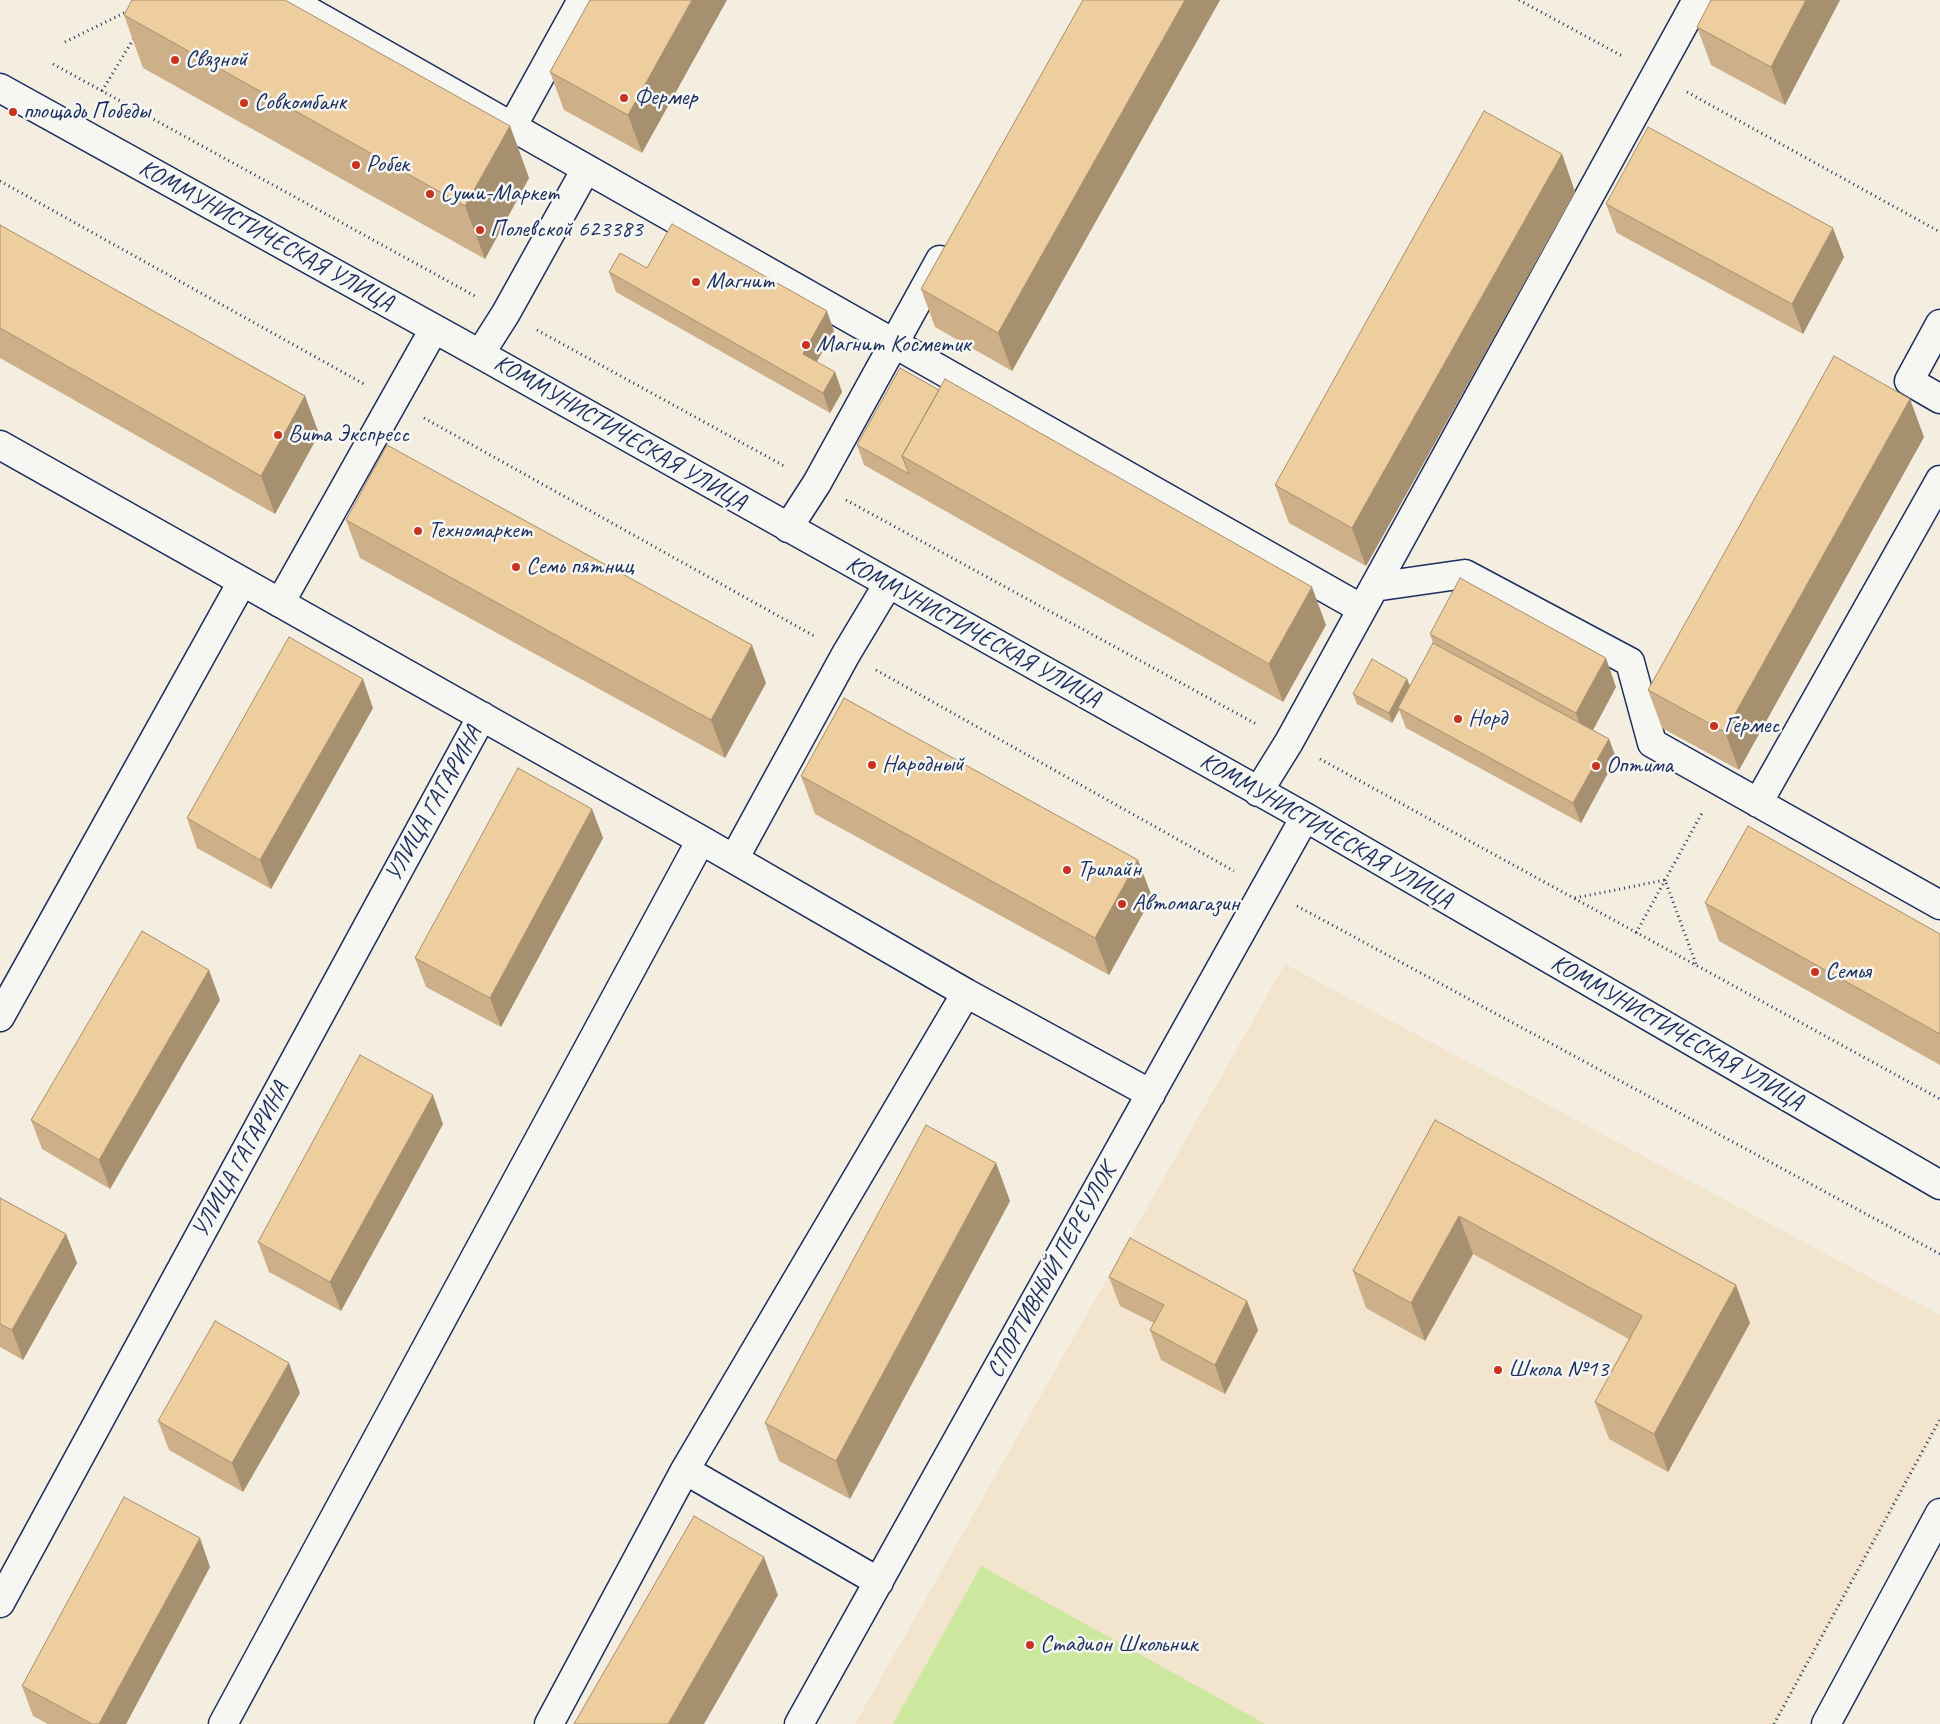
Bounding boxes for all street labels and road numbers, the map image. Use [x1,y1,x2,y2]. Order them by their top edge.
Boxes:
street label: КОММУНИСТИЧЕСКАЯ УЛИЦА [134,154,398,318]
street label: КОММУНИСТИЧЕСКАЯ УЛИЦА [489,349,751,517]
street label: КОММУНИСТИЧЕСКАЯ УЛИЦА [841,550,1105,714]
street label: УЛИЦА ГАГАРИНА [379,721,489,887]
street label: КОММУНИСТИЧЕСКАЯ УЛИЦА [1195,747,1457,915]
street label: КОММУНИСТИЧЕСКАЯ УЛИЦА [1546,949,1808,1117]
street label: УЛИЦА ГАГАРИНА [186,1077,296,1243]
street label: СПОРТИВНЫЙ ПЕРЕУЛОК [981,1159,1123,1383]

